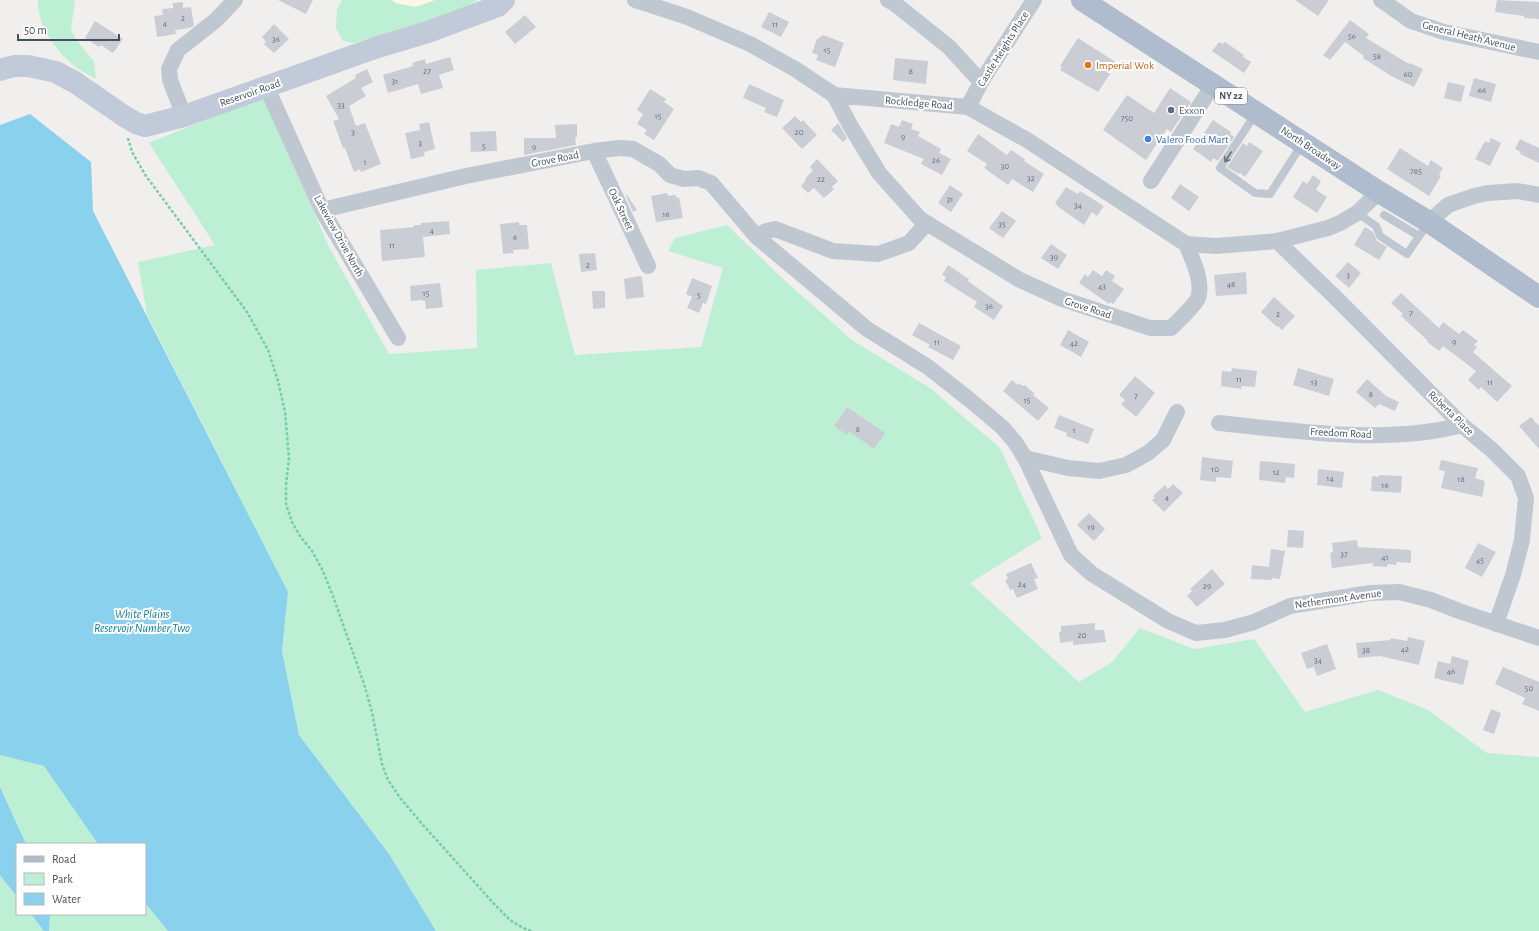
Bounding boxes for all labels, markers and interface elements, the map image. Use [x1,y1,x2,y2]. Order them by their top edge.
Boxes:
street label: Castle Heights Place [975,9,1031,89]
house number: 2 [181,14,185,23]
scale bar [18,16,119,42]
house number: 4 [163,19,168,28]
street label: General Heath Avenue [1421,19,1517,53]
house number: 11 [772,20,778,29]
text: 50 m [24,24,47,36]
house number: 56 [1348,32,1356,41]
house number: 36 [272,35,280,44]
house number: 15 [824,46,831,55]
house number: 58 [1373,52,1381,61]
marker: Imperial Wok [1083,60,1093,70]
place label: Imperial Wok [1096,60,1154,71]
house number: 27 [423,67,431,76]
house number: 8 [909,67,913,76]
house number: 60 [1404,70,1413,79]
street label: Reservoir Road [218,77,282,109]
house number: 31 [392,77,398,86]
house number: 66 [1478,86,1486,95]
road number: NY 22 [1215,88,1247,104]
street label: Rockledge Road [885,95,954,111]
house number: 33 [337,101,345,110]
marker: Exxon [1166,105,1176,115]
place label: Exxon [1179,105,1205,116]
house number: 15 [655,112,662,121]
house number: 750 [1121,114,1133,123]
street label: North Broadway [1279,124,1343,172]
house number: 3 [351,128,355,137]
house number: 20 [795,128,804,137]
house number: 9 [901,133,905,142]
marker: Valero Food Mart [1143,134,1153,144]
place label: Valero Food Mart [1156,134,1229,145]
house number: 3 [418,139,422,148]
house number: 5 [482,142,486,151]
house number: 9 [532,143,536,152]
street label: Grove Road [530,149,580,169]
one-way arrow [1223,151,1231,163]
house number: 26 [932,156,940,165]
house number: 1 [363,158,367,167]
house number: 30 [1001,162,1009,171]
house number: 785 [1410,167,1422,176]
house number: 32 [1027,174,1035,183]
house number: 22 [817,175,825,184]
street label: Oak Street [607,186,636,232]
street label: Lakeview Drive North [312,193,366,279]
house number: 31 [947,195,953,204]
house number: 34 [1074,201,1083,210]
house number: 16 [662,210,670,219]
house number: 35 [998,220,1006,229]
house number: 4 [430,226,435,235]
house number: 6 [513,233,517,242]
house number: 11 [389,241,395,250]
house number: 39 [1050,253,1058,262]
house number: 2 [586,261,590,270]
house number: 3 [1346,271,1350,280]
house number: 48 [1227,280,1235,289]
house number: 43 [1098,282,1106,291]
house number: 15 [423,289,430,298]
house number: 5 [697,291,701,300]
street label: Grove Road [1063,295,1113,321]
house number: 36 [985,302,993,311]
house number: 7 [1409,309,1413,318]
house number: 2 [1276,310,1280,319]
house number: 11 [934,338,940,347]
house number: 9 [1452,338,1456,347]
house number: 42 [1070,339,1078,348]
house number: 11 [1236,375,1242,384]
house number: 13 [1311,378,1318,387]
house number: 11 [1487,378,1493,387]
street label: Roberta Place [1426,389,1476,437]
house number: 8 [1369,390,1373,399]
house number: 7 [1134,392,1138,401]
house number: 15 [1024,396,1031,405]
house number: 8 [856,425,860,434]
house number: 1 [1072,426,1076,435]
street label: Freedom Road [1310,426,1372,440]
house number: 10 [1211,465,1219,474]
house number: 12 [1272,468,1280,477]
house number: 14 [1326,474,1334,483]
house number: 18 [1457,475,1465,484]
house number: 16 [1381,481,1389,490]
house number: 4 [1165,493,1170,502]
house number: 19 [1087,523,1095,532]
house number: 37 [1340,550,1348,559]
house number: 41 [1381,553,1389,562]
house number: 45 [1476,556,1484,565]
house number: 24 [1018,580,1027,589]
house number: 29 [1203,582,1211,591]
street label: Nethermont Avenue [1294,587,1382,611]
water label: White Plains Reservoir Number Two [94,608,190,634]
house number: 20 [1078,631,1087,640]
house number: 42 [1401,645,1409,654]
house number: 38 [1362,646,1370,655]
house number: 34 [1314,656,1323,665]
house number: 46 [1447,667,1455,676]
house number: 50 [1525,684,1534,693]
legend [16,843,146,915]
text: Road [52,853,76,865]
text: Park [52,873,73,885]
text: Water [52,893,81,905]

